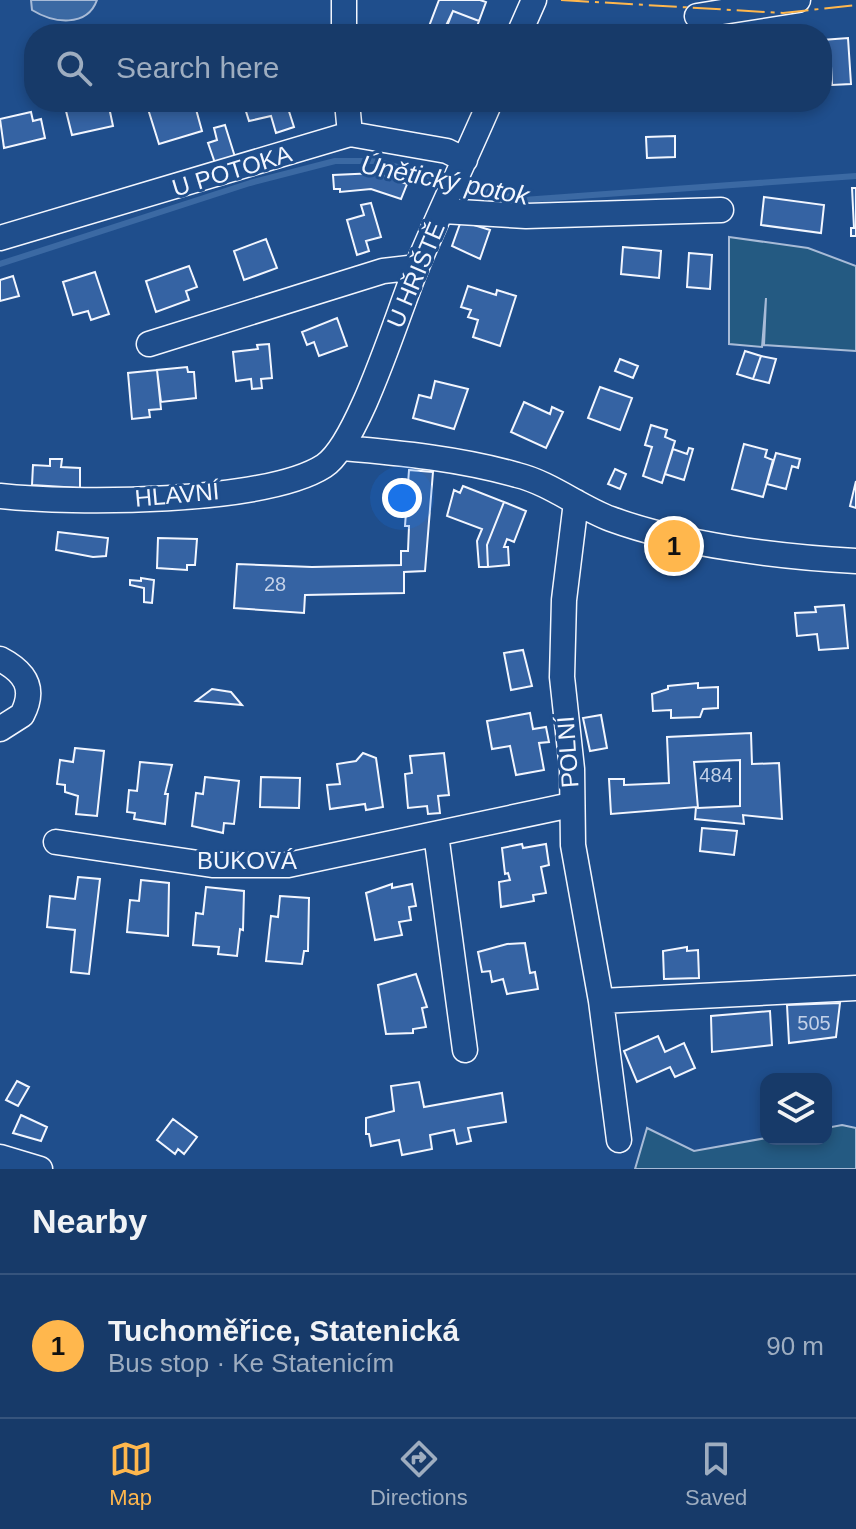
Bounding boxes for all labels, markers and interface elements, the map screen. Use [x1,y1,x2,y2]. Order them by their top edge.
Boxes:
search box [24,24,832,112]
icon: search [52,46,96,90]
text: Search here [116,51,279,84]
street label: U POTOKA [169,140,295,201]
water label: Únětický potok [358,149,534,211]
street label: U HŘIŠTĚ [381,218,450,332]
street label: HLAVNÍ [133,477,221,512]
your location [382,478,422,518]
pin: 1 [648,516,700,576]
house number: 28 [264,573,286,595]
street label: POLNÍ [551,715,583,789]
house number: 484 [699,764,733,786]
street label: BUKOVÁ [197,847,297,874]
house number: 505 [797,1012,831,1034]
map controls [760,1073,832,1145]
button: layers [760,1073,832,1145]
text: Nearby [32,1202,147,1240]
text: Tuchoměřice, Statenická [108,1314,459,1347]
text: 1 [51,1331,65,1361]
text: 90 m [766,1331,824,1361]
text: Bus stop · Ke Statenicím [108,1348,394,1378]
tab: Map [109,1437,153,1511]
tab: Directions [370,1437,468,1511]
tab: Saved [685,1437,747,1511]

